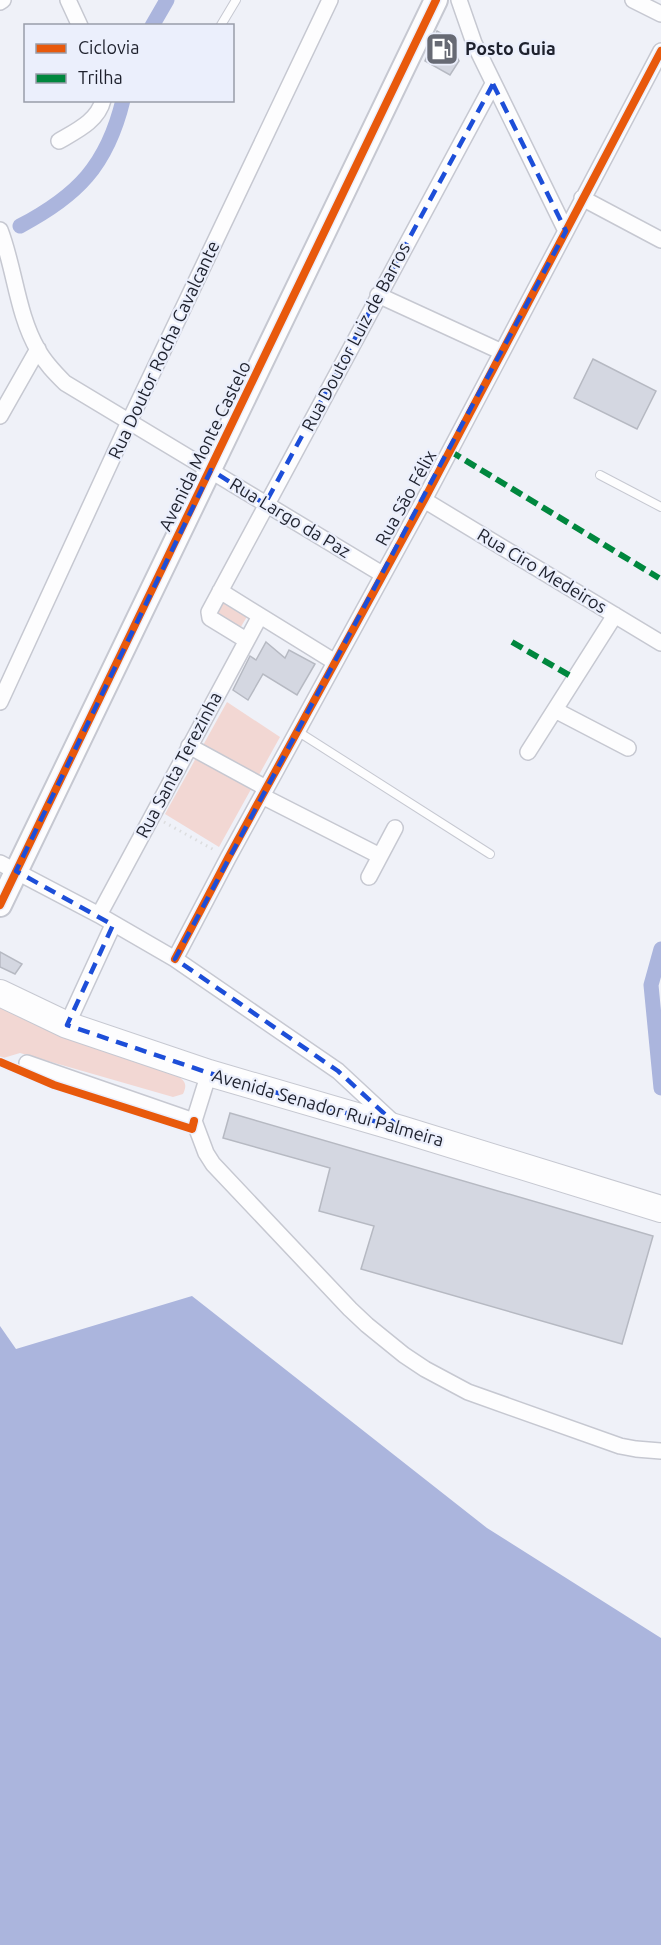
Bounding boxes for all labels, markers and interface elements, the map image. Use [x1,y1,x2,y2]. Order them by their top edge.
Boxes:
legend [24,24,234,102]
fuel station icon: Posto Guia [424,31,460,67]
text: Ciclovia [78,37,139,57]
place label: Posto Guia [465,38,556,58]
text: Trilha [78,67,123,87]
street label: Rua Doutor Rocha Cavalcante [104,237,223,462]
street label: Rua Doutor Luiz de Barros [297,239,413,434]
street label: Avenida Monte Castelo [154,357,254,534]
street label: Rua São Félix [371,446,440,549]
street label: Rua Largo da Paz [227,473,354,561]
street label: Rua Ciro Medeiros [474,524,611,617]
street label: Rua Santa Terezinha [131,688,225,841]
street label: Avenida Senador Rui Palmeira [210,1064,446,1150]

